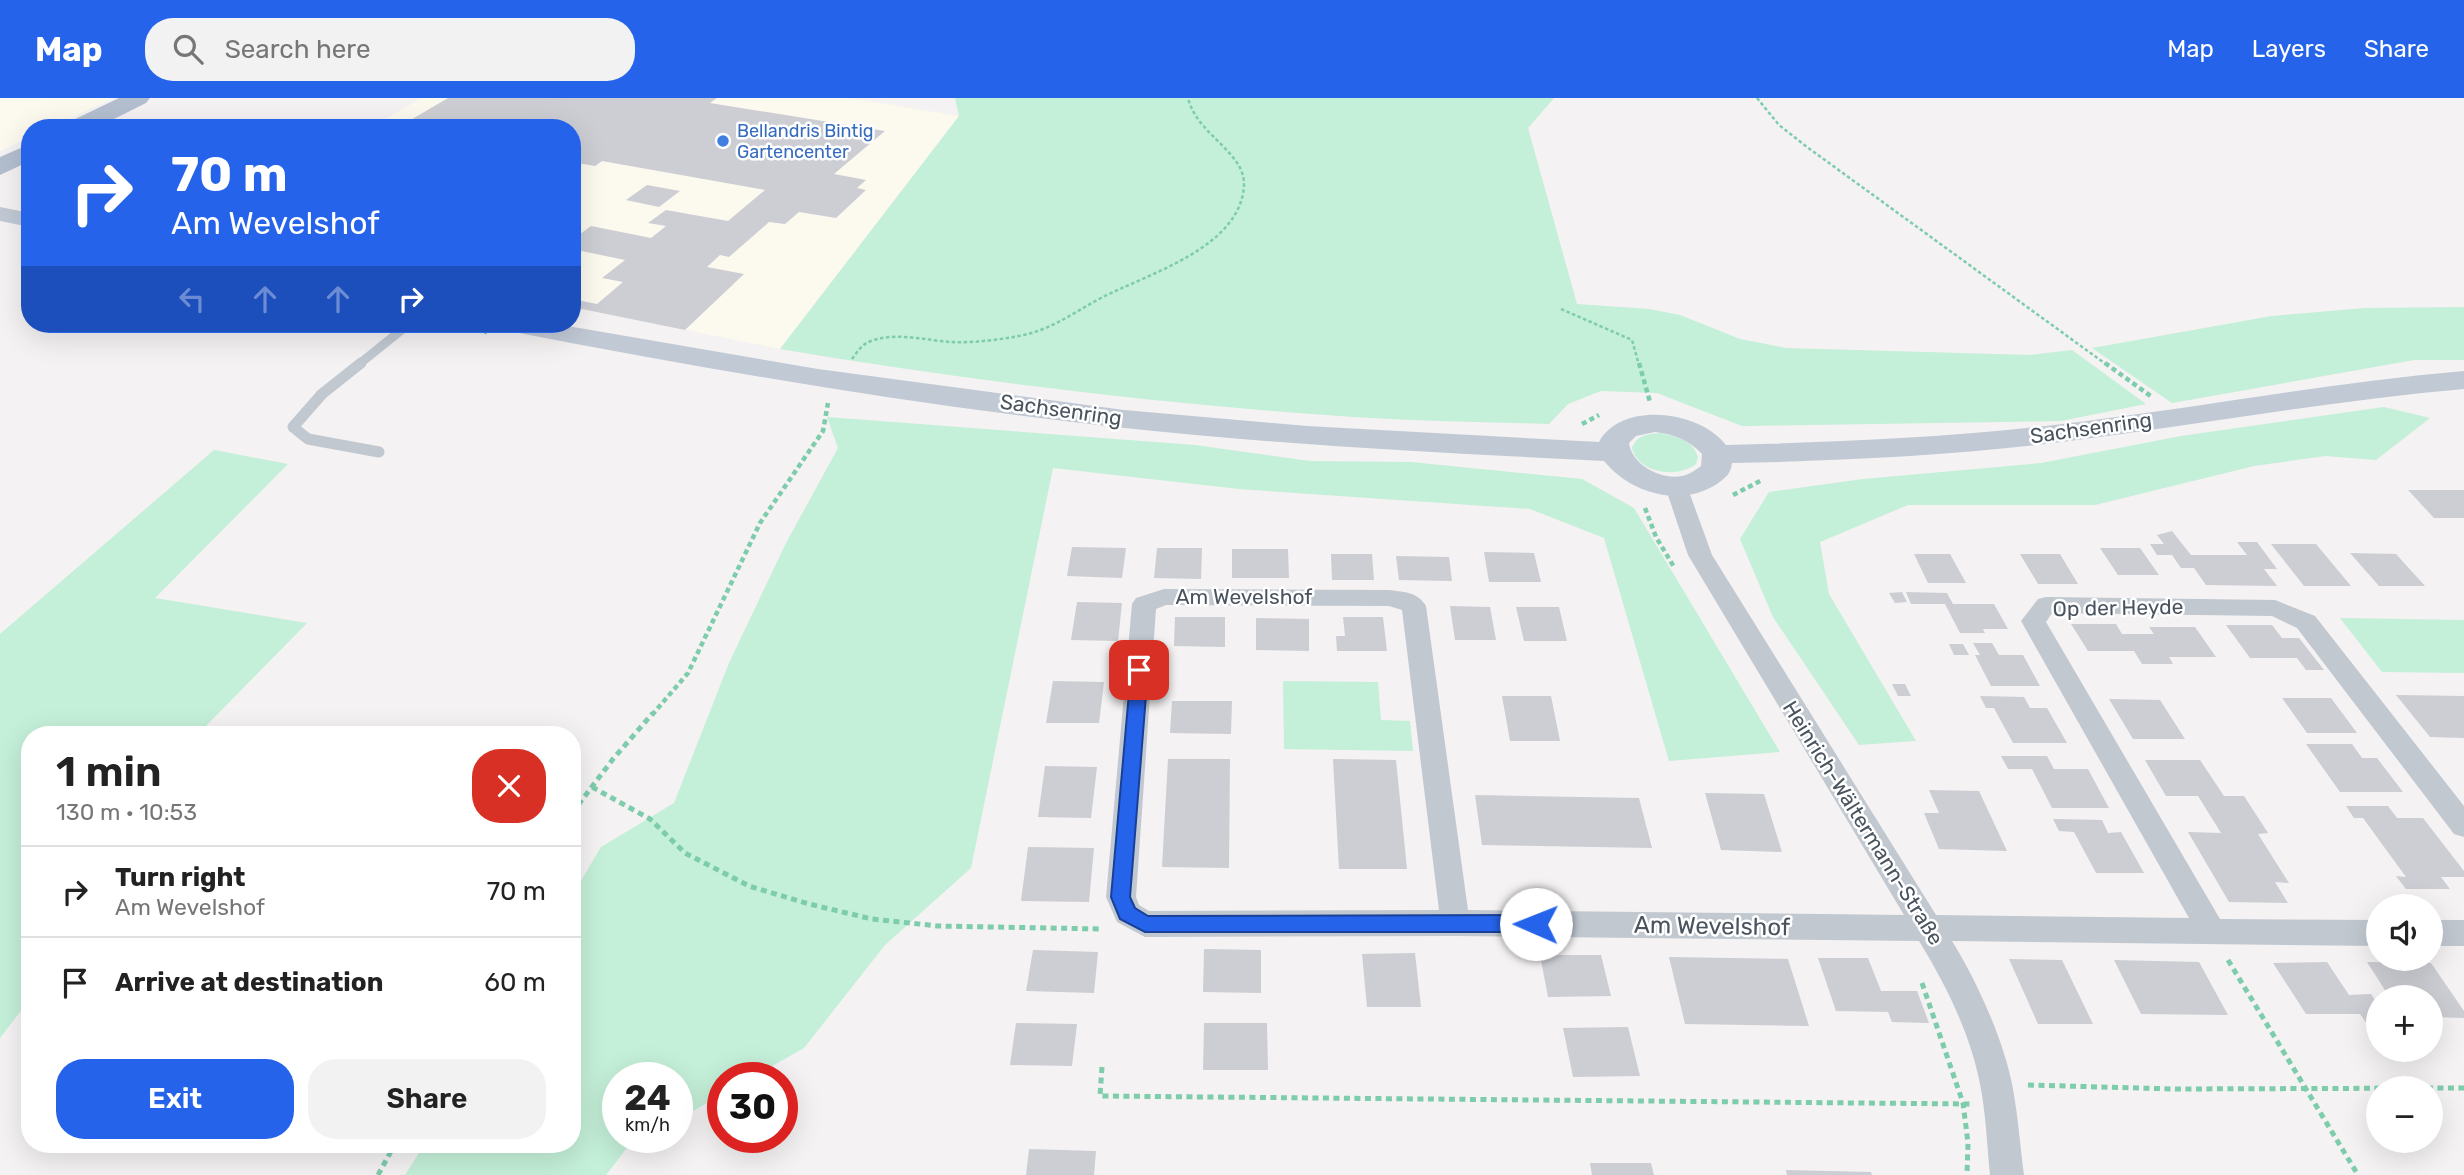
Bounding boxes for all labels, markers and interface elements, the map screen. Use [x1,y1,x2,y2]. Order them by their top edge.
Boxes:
search box [145,18,635,81]
text: Map [35,30,103,69]
icon: search [169,30,207,68]
text: Search here [225,34,370,65]
text: Map [2167,35,2214,63]
text: Layers [2252,35,2326,63]
text: Share [2364,35,2429,63]
place label: Bellandris Bintig Gartencenter [737,120,874,163]
marker: Bellandris Bintig Gartencenter [715,133,731,149]
text: 70 m [171,145,288,203]
icon: right [56,147,147,238]
text: Am Wevelshof [171,204,380,242]
icon: left [173,280,211,318]
icon: ahead [246,280,284,318]
icon: ahead [319,280,357,318]
icon: right [392,280,430,318]
street label: Sachsenring [999,389,1123,430]
street label: Sachsenring [2029,407,2153,448]
street label: Am Wevelshof [1176,584,1312,609]
street label: Op der Heyde [2052,594,2184,621]
pin [1109,640,1169,700]
icon: arrive [1120,651,1158,689]
street label: Heinrich-Wältermann-Straße [1778,696,1949,949]
text: 1 min [56,747,162,797]
button: close [472,749,546,823]
text: 130 m · 10:53 [56,798,197,826]
text: Turn right [115,862,245,893]
icon: right [56,873,94,911]
text: 70 m [487,876,546,907]
position arrow [1499,887,1573,961]
text: Am Wevelshof [115,893,265,921]
map controls [2366,894,2443,1153]
button: sound [2366,894,2443,971]
street label: Am Wevelshof [1634,911,1791,941]
icon: arrive [56,964,94,1002]
text: Arrive at destination [115,967,383,998]
text: 60 m [484,967,546,998]
button: + [2366,985,2443,1062]
button: Exit [56,1059,294,1139]
button: Share [308,1059,546,1139]
speed limit sign: 30 [707,1062,798,1153]
button: − [2366,1076,2443,1153]
text: 24 [624,1077,671,1119]
text: km/h [625,1114,670,1136]

